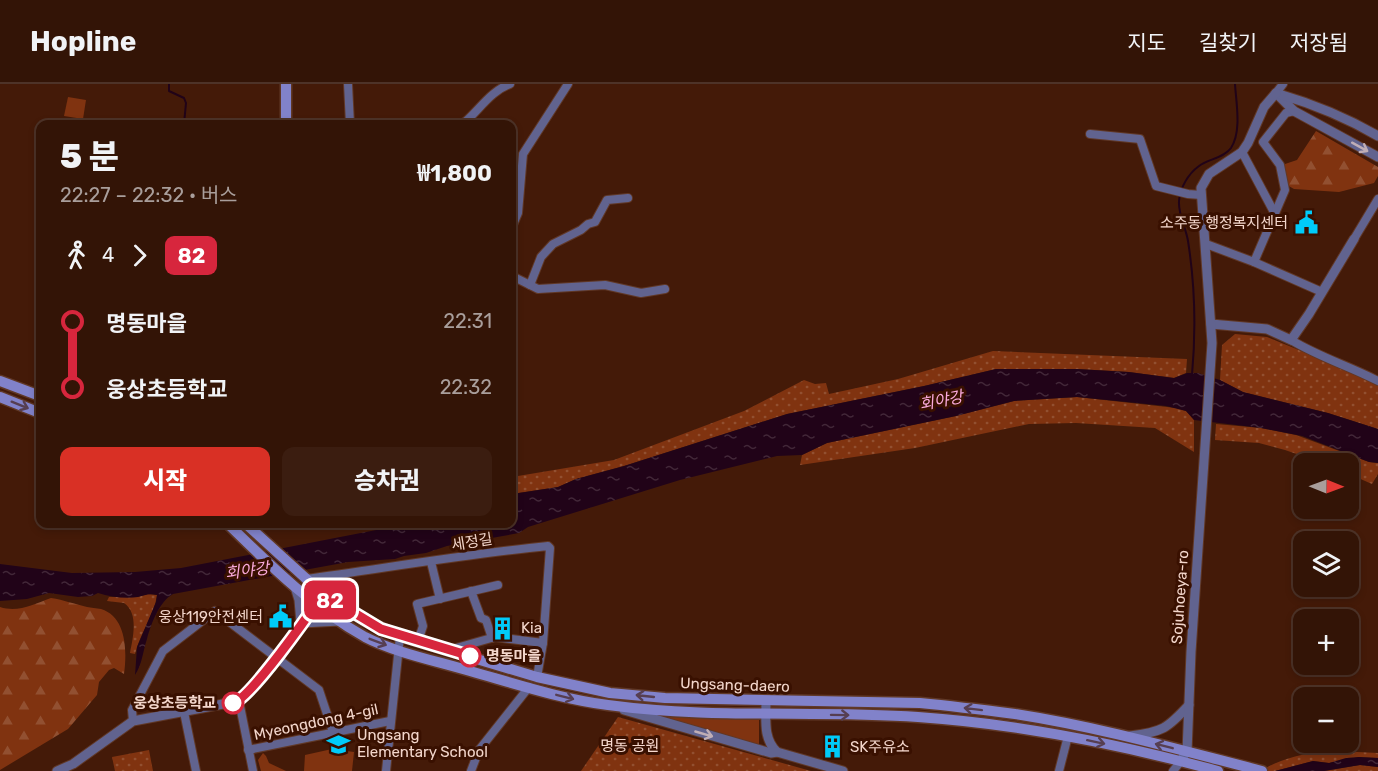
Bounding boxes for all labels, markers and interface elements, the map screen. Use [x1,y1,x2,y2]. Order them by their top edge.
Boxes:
text: Hopline [30,25,136,58]
text: 지도 [1127,30,1166,55]
text: 길찾기 [1199,30,1257,55]
text: 저장됨 [1290,30,1348,55]
text: 5 분 [60,137,119,176]
one-way arrow [1351,141,1368,153]
text: ₩1,800 [417,160,492,187]
text: 22:27 – 22:32 · 버스 [60,183,237,207]
public building icon: 소주동 행정복지센터 [1293,210,1319,236]
place label: 소주동 행정복지센터 [1160,214,1288,232]
icon: walk [60,239,93,272]
icon: forward [123,239,156,272]
text: 4 [102,243,114,267]
text: 82 [177,243,205,268]
text: 22:31 [443,309,492,333]
text: 명동마을 [106,310,187,337]
text: 22:32 [440,375,492,399]
text: 웅상초등학교 [106,376,227,403]
water label: 회야강 [918,387,967,414]
one-way arrow [11,400,29,411]
button: 시작 [60,447,270,516]
button: 승차권 [282,447,492,516]
north arrow [1293,453,1359,519]
map controls [1293,453,1359,753]
street label: 세정길 [450,530,494,554]
button: layers [1293,531,1359,597]
street label: Sojuhoeya-ro [1168,549,1192,645]
water label: 회야강 [224,558,272,583]
line badge: 82 [303,580,357,620]
text: 82 [316,588,344,613]
public building icon: 웅상119안전센터 [268,604,294,630]
place label: 웅상119안전센터 [158,608,263,626]
button: + [1293,609,1359,675]
building icon: Kia [490,615,516,641]
place label: Kia [521,619,542,637]
one-way arrow [368,637,387,648]
marker: 명동마을 [459,645,481,667]
place label: 명동마을 [486,647,541,665]
street label: Ungsang-daero [680,674,790,696]
button: − [1293,687,1359,753]
one-way arrow [635,690,655,701]
one-way arrow [556,691,575,703]
marker: 웅상초등학교 [222,692,244,714]
place label: 웅상초등학교 [133,694,216,712]
street label: Myeongdong 4-gil [252,700,380,744]
one-way arrow [964,703,984,714]
one-way arrow [830,709,850,721]
place label: Ungsang Elementary School [357,726,488,761]
one-way arrow [694,729,713,740]
school or university icon: Ungsang Elementary School [326,731,352,757]
building icon: SK주유소 [819,734,845,760]
park label: 명동 공원 [601,737,659,755]
one-way arrow [1086,737,1105,748]
place label: SK주유소 [850,738,910,756]
one-way arrow [1155,740,1174,752]

